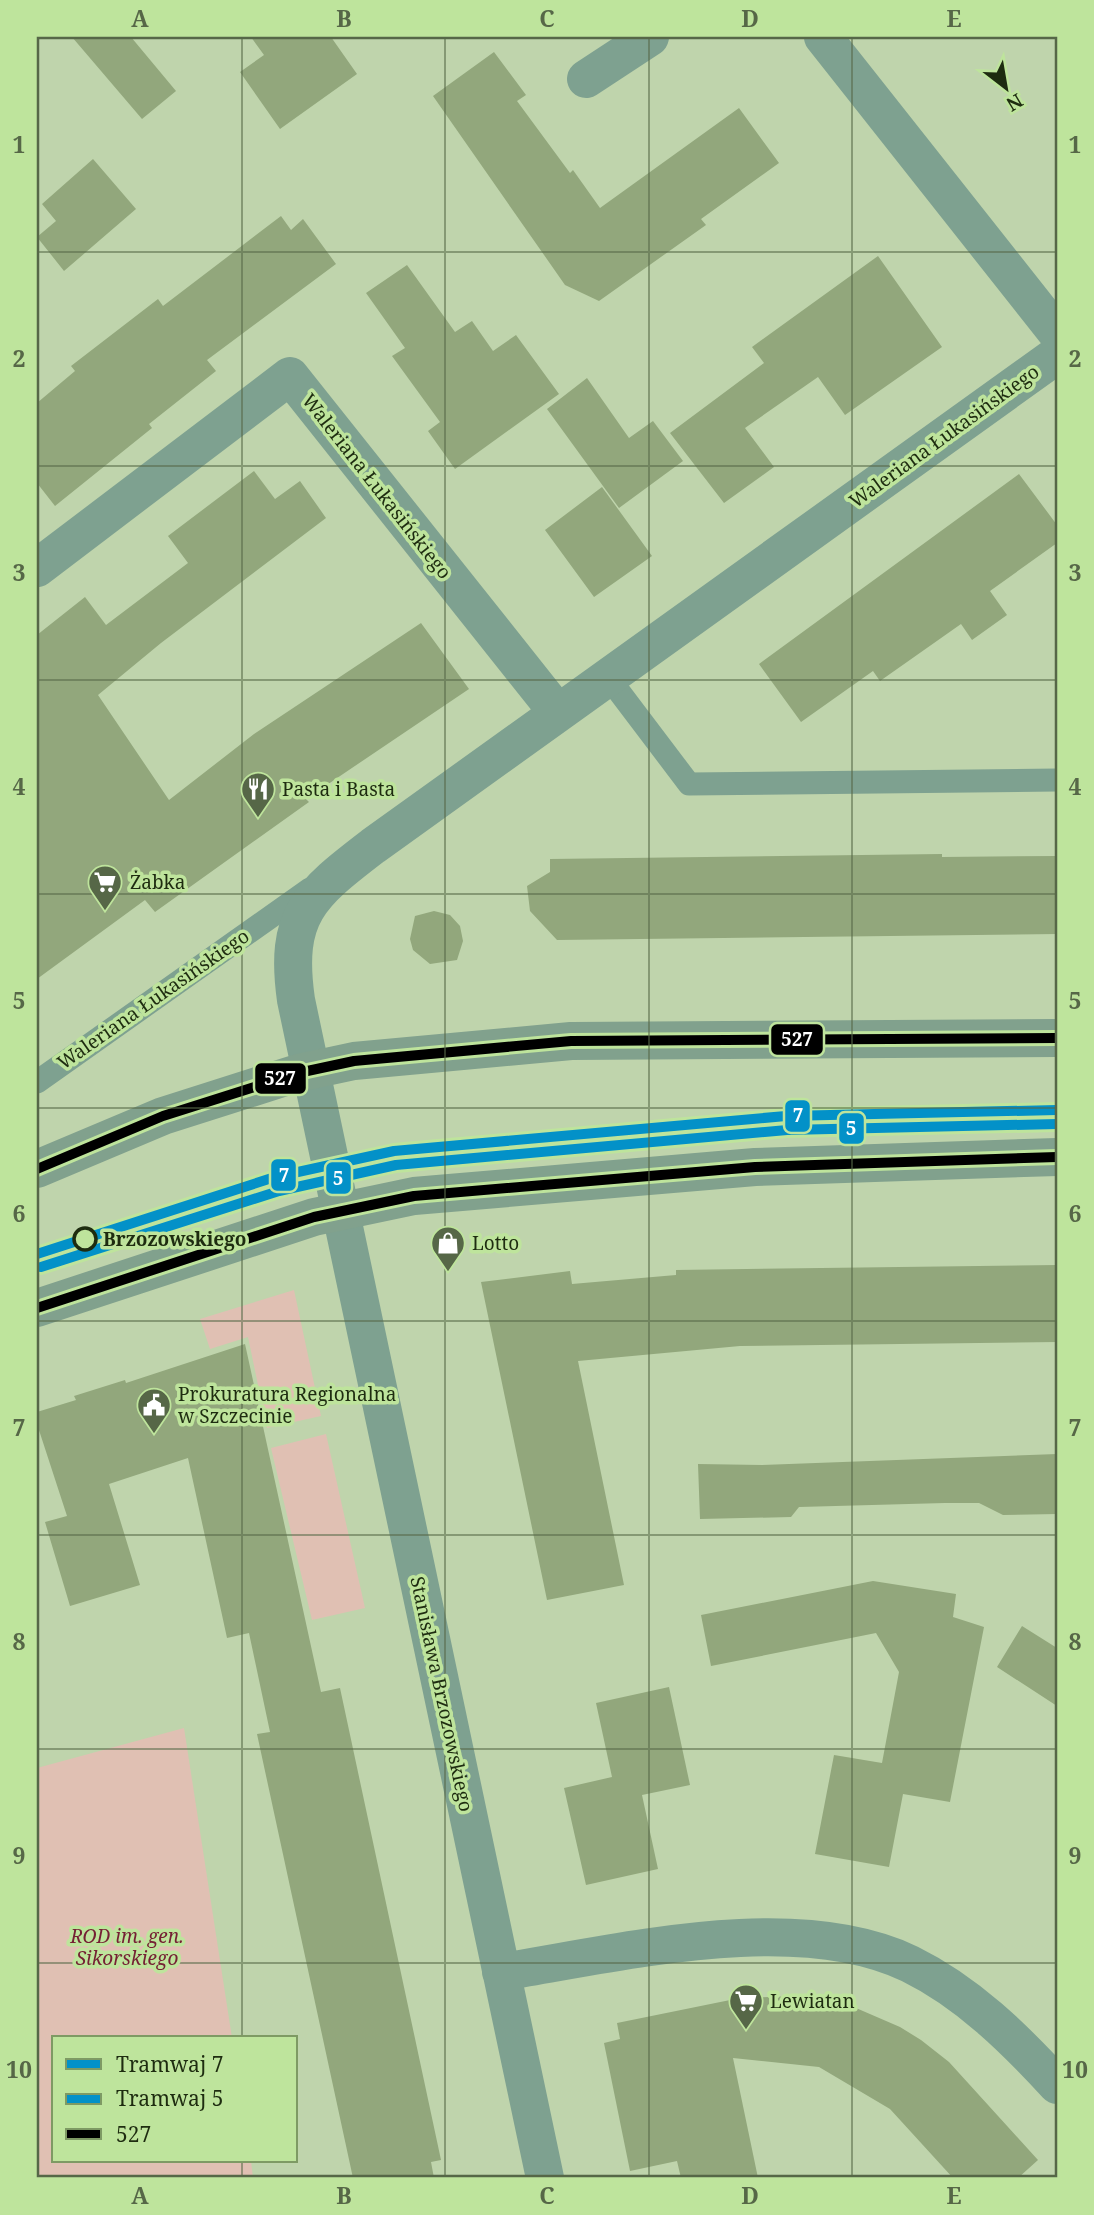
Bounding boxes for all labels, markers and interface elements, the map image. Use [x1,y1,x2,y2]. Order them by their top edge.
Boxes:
text: A [131,2,149,34]
text: B [336,2,352,34]
text: C [539,2,555,34]
text: D [741,2,759,34]
text: E [946,2,962,34]
north arrow [972,52,1042,122]
text: N [1002,88,1028,118]
text: 1 [13,128,26,160]
text: 1 [1069,128,1082,160]
text: 2 [13,342,26,374]
text: 2 [1069,342,1082,374]
street label: Waleriana Łukasińskiego [844,358,1044,514]
street label: Waleriana Łukasińskiego [296,388,458,584]
text: 3 [13,556,26,588]
text: 3 [1069,556,1082,588]
text: 4 [13,770,26,802]
restaurant icon: Pasta i Basta [239,770,277,819]
text: 4 [1069,770,1082,802]
place label: Pasta i Basta [282,776,395,802]
supermarket icon: Żabka [86,863,124,912]
place label: Żabka [130,869,185,895]
street label: Waleriana Łukasińskiego [52,923,254,1075]
text: 5 [13,984,26,1016]
text: 5 [1069,984,1082,1016]
line badge: 527 [770,1023,824,1056]
text: 527 [781,1026,813,1052]
line badge: 527 [254,1062,307,1095]
text: 527 [264,1065,296,1091]
line badge: 7 [784,1099,811,1133]
text: 7 [793,1102,803,1128]
line badge: 5 [838,1112,865,1145]
text: 5 [846,1115,856,1141]
line badge: 7 [270,1158,297,1192]
line badge: 5 [325,1161,352,1195]
text: 7 [279,1162,289,1188]
text: 5 [333,1165,343,1191]
text: 6 [13,1197,26,1229]
text: 6 [1069,1197,1082,1229]
shop icon: Lotto [429,1224,467,1273]
place label: Brzozowskiego [103,1226,247,1252]
marker: Brzozowskiego [73,1227,97,1251]
place label: Lotto [472,1230,519,1256]
place label: Prokuratura Regionalna w Szczecinie [178,1381,396,1429]
public building icon: Prokuratura Regionalna w Szczecinie [135,1386,173,1435]
text: 7 [13,1411,26,1443]
text: 7 [1069,1411,1082,1443]
street label: Stanisława Brzozowskiego [404,1574,480,1814]
text: 8 [13,1625,26,1657]
text: 8 [1069,1625,1082,1657]
text: 9 [13,1839,26,1871]
text: 9 [1069,1839,1082,1871]
park label: ROD im. gen. Sikorskiego [69,1923,184,1971]
supermarket icon: Lewiatan [727,1982,765,2031]
place label: Lewiatan [770,1988,855,2014]
legend [52,2036,298,2162]
text: Tramwaj 7 [116,2050,223,2078]
text: 10 [6,2053,32,2085]
text: 10 [1062,2053,1088,2085]
text: Tramwaj 5 [116,2084,223,2112]
text: 527 [116,2120,151,2148]
text: A [131,2179,149,2211]
text: B [336,2179,352,2211]
text: C [539,2179,555,2211]
text: D [741,2179,759,2211]
text: E [946,2179,962,2211]

